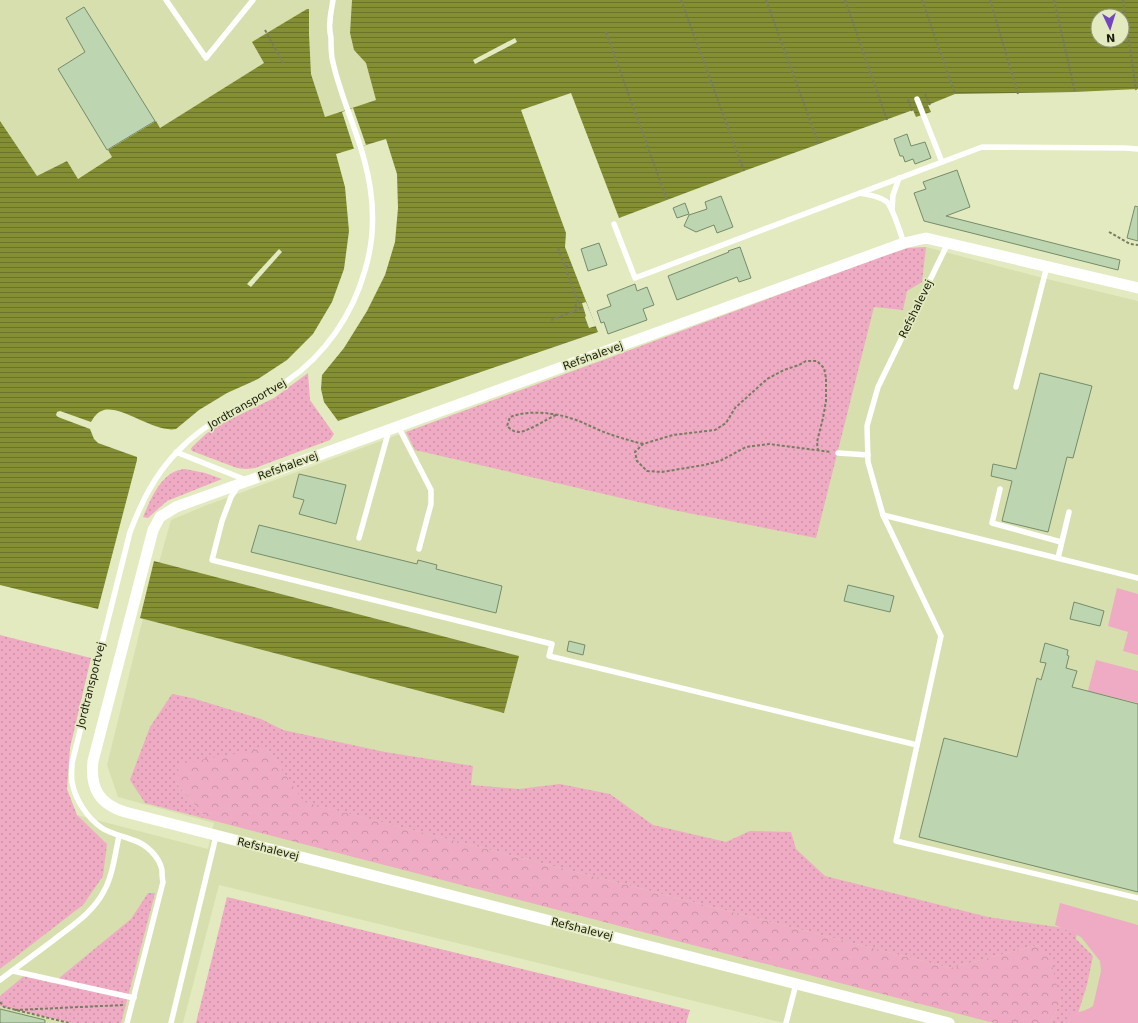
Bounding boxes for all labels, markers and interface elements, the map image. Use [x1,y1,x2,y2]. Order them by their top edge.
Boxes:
north arrow [1090,8,1130,48]
text: N [1106,31,1116,44]
street label: Refshalevej [896,278,936,340]
street label: Refshalevej [561,339,625,373]
street label: Jordtransportvej [205,376,289,432]
street label: Refshalevej [256,449,320,483]
street label: Jordtransportvej [74,641,108,730]
street label: Refshalevej [236,835,300,863]
street label: Refshalevej [550,915,614,943]

